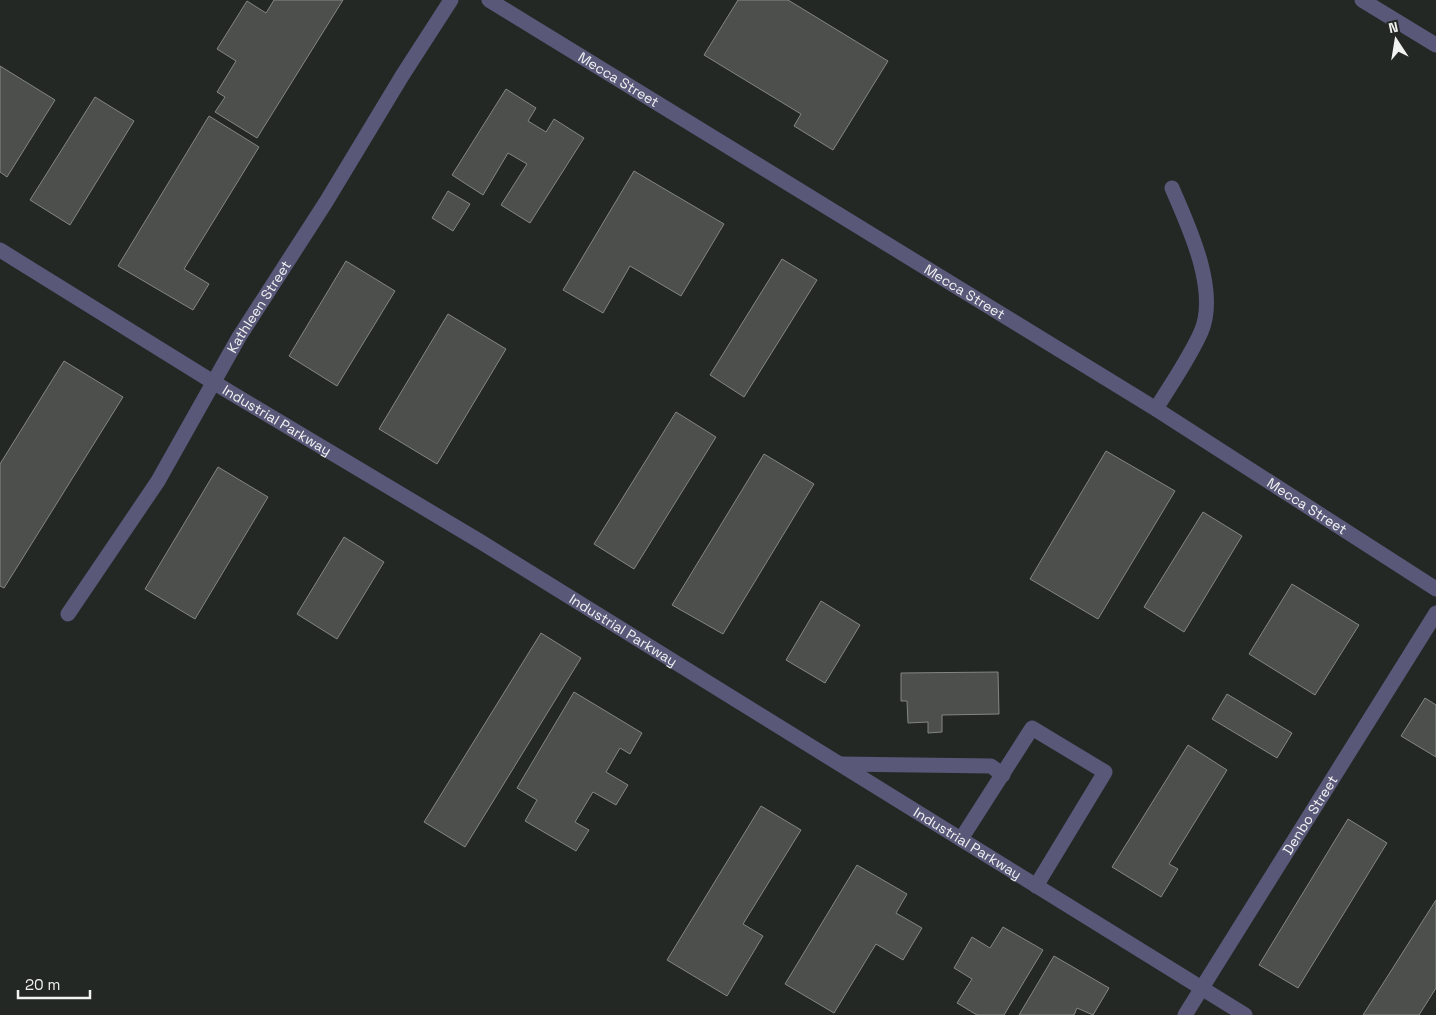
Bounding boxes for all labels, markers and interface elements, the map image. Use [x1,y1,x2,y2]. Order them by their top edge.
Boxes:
north arrow [1371,15,1421,65]
text: N [1387,18,1400,37]
street label: Mecca Street [575,48,662,111]
street label: Kathleen Street [223,257,295,356]
street label: Mecca Street [921,260,1008,323]
street label: Industrial Parkway [219,381,335,460]
street label: Mecca Street [1264,474,1350,538]
street label: Industrial Parkway [566,590,681,670]
street label: Denbo Street [1278,772,1342,858]
street label: Industrial Parkway [910,803,1025,883]
scale bar [18,968,90,1000]
text: 20 m [25,975,60,994]

